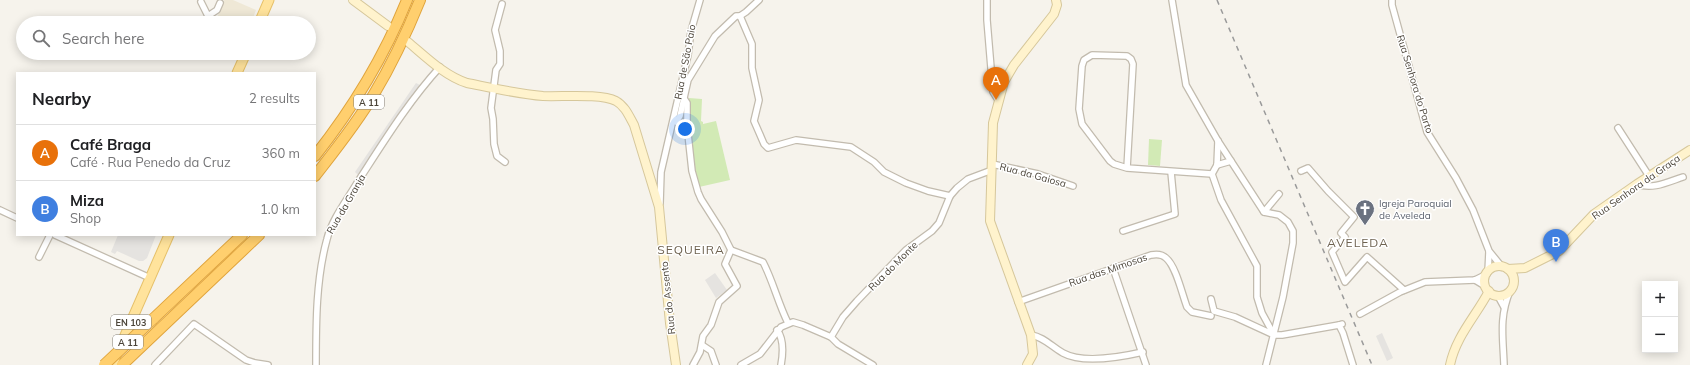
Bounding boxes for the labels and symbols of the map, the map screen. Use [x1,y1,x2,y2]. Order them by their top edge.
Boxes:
street label: Rua de São Paio [671,23,699,101]
street label: Rua Senhora do Parto [1394,33,1436,135]
pin: A [983,67,1009,100]
road number: A 11 [354,95,384,109]
your location [675,119,695,139]
street label: Rua Senhora da Graça [1589,152,1683,222]
street label: Rua da Gaiosa [998,160,1068,190]
street label: Rua da Granja [324,172,368,236]
place label: Igreja Paroquial de Aveleda [1379,197,1452,222]
church icon: Igreja Paroquial de Aveleda [1354,198,1376,226]
pin: B [1543,229,1569,262]
district label: AVELEDA [1327,235,1389,250]
street label: Rua do Monte [866,239,920,293]
district label: SEQUEIRA [657,242,725,257]
street label: Rua das Mimosas [1067,250,1149,290]
street label: Rua do Assento [658,261,678,335]
road number: EN 103 [111,315,151,329]
road number: A 11 [113,335,143,349]

